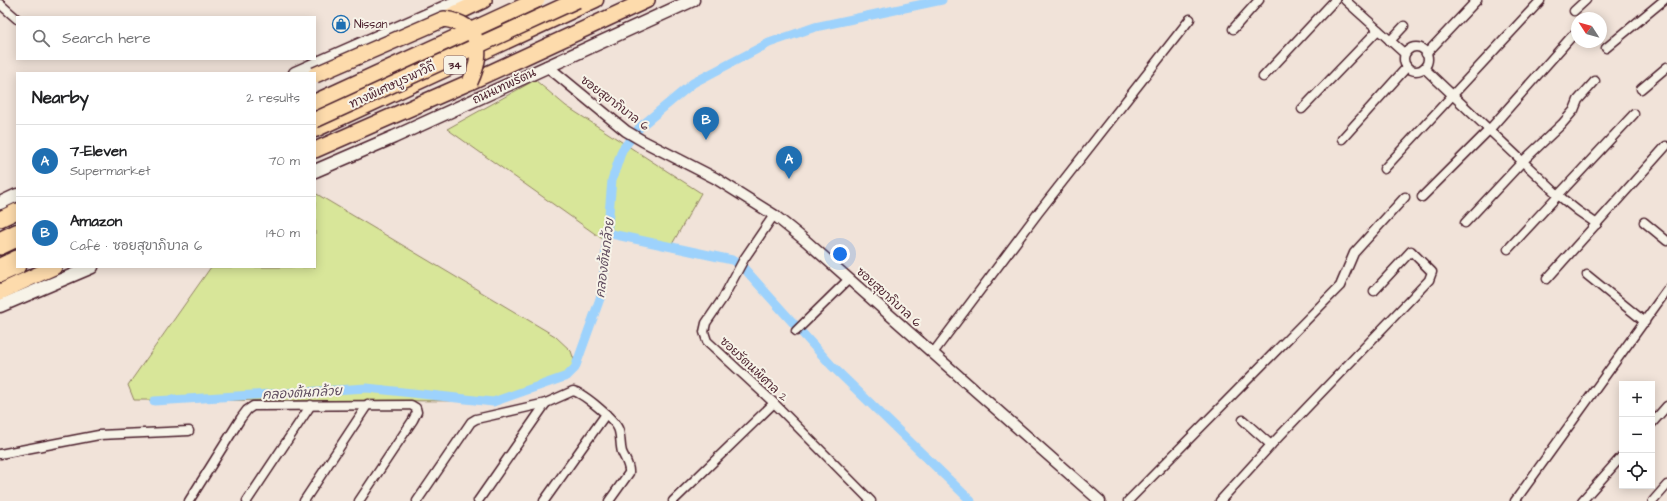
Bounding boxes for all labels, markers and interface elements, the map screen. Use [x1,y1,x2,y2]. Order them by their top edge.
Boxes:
north arrow [1571,12,1607,48]
shop icon: Nissan [331,14,351,34]
search box [16,16,316,60]
place label: Nissan [354,16,388,33]
icon: search [30,27,52,49]
text: Search here [62,28,151,49]
road number: 34 [444,56,466,74]
street label: ทางพิเศษบูรพาวิถี [346,58,438,113]
street label: ถนนเทพรัตน [470,64,539,109]
street label: ซอยสุขาภิบาล 6 [577,72,653,135]
text: Nearby [32,86,89,110]
text: 2 results [246,89,300,107]
pin: B [693,107,719,140]
text: 7-Eleven [70,141,127,162]
pin: A [776,146,802,179]
text: A [41,152,49,170]
text: 70 m [268,152,300,170]
text: Supermarket [70,162,151,180]
text: Amazon [70,211,122,232]
water label: คลองต้นกล้วย [591,216,619,299]
text: B [40,224,50,242]
text: 140 m [266,224,300,242]
text: Café · ซอยสุขาภิบาล 6 [70,237,202,255]
your location [830,244,850,264]
street label: ซอยสุขาภิบาล 6 [852,263,925,332]
street label: ซอยรัตนพิศาล 2 [716,333,792,406]
map controls [1619,381,1655,489]
button: + [1619,381,1655,417]
water label: คลองต้นกล้วย [262,382,344,404]
button: − [1619,417,1655,453]
button: locate [1619,453,1655,489]

